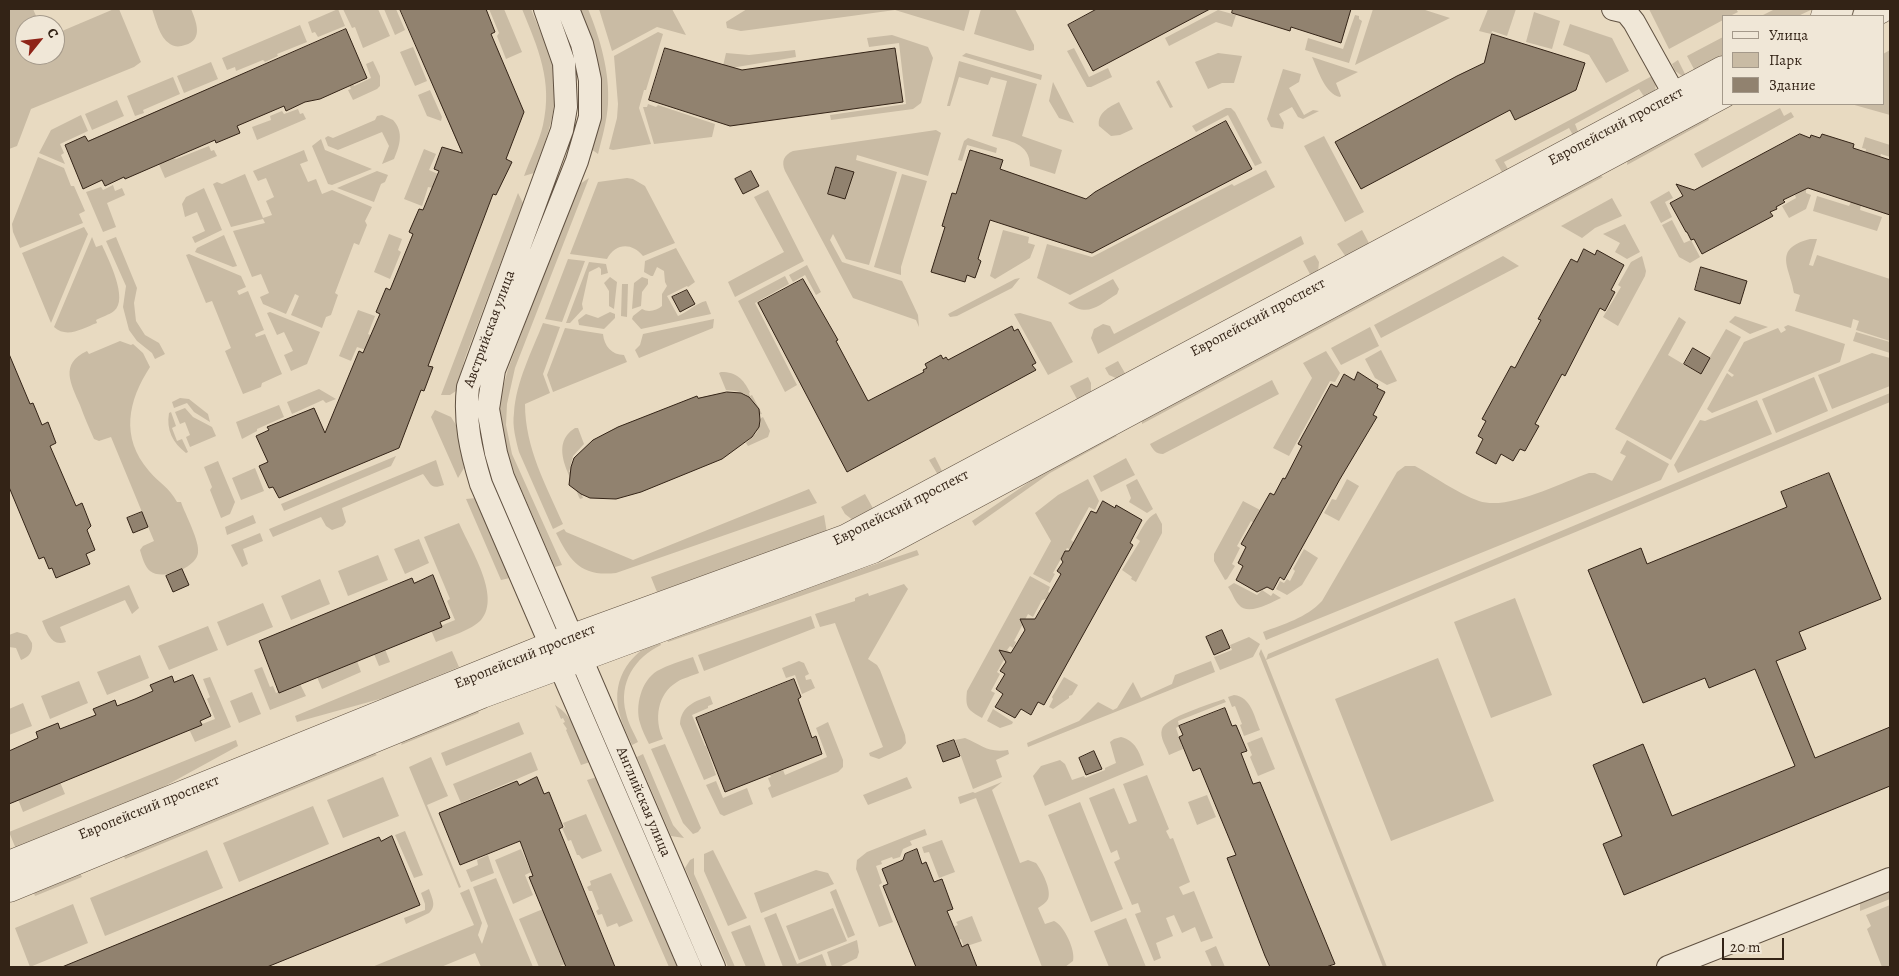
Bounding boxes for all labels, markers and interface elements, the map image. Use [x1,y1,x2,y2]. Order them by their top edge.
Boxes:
north arrow [15,15,65,65]
legend [1722,15,1884,105]
text: С [42,25,63,41]
text: Улица [1769,25,1808,45]
text: Парк [1769,50,1802,70]
text: Здание [1769,75,1816,95]
street label: Европейский проспект [1545,84,1687,170]
street label: Австрийская улица [460,268,520,390]
street label: Европейский проспект [1187,275,1329,361]
street label: Европейский проспект [830,466,972,550]
street label: Европейский проспект [452,621,598,693]
street label: Английская улица [612,744,674,860]
street label: Европейский проспект [76,772,222,844]
scale bar [1724,928,1786,960]
text: 20 m [1730,937,1761,957]

